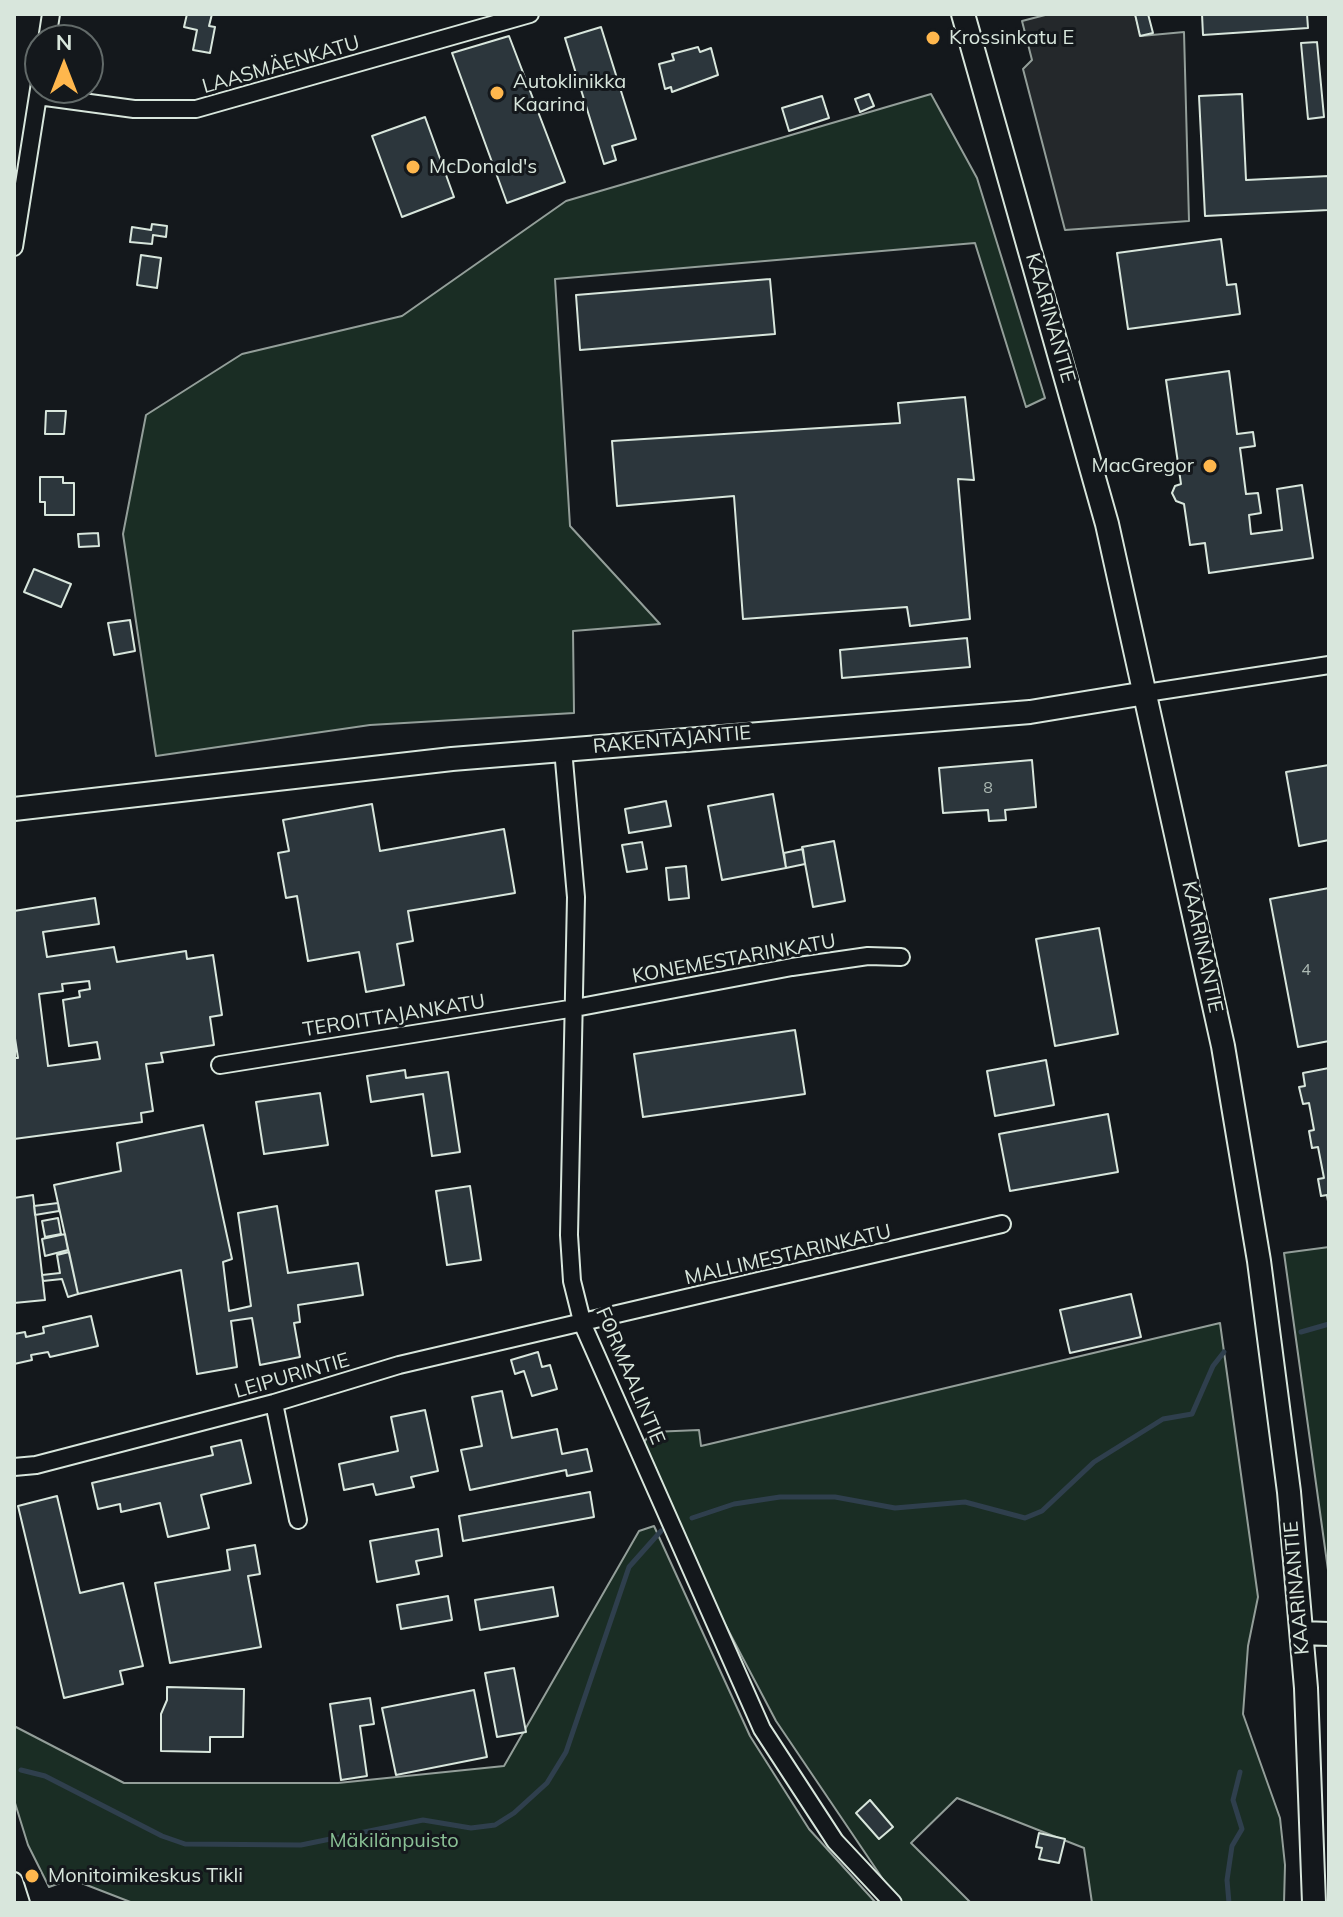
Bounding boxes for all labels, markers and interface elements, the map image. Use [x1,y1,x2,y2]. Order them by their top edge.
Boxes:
north arrow [24,24,104,104]
place label: Krossinkatu E [949,26,1074,50]
text: N [56,28,72,56]
marker: Krossinkatu E [924,29,942,47]
street label: LAASMÄENKATU [199,31,363,99]
place label: Autoklinikka Kaarina [513,70,626,117]
marker: Autoklinikka Kaarina [488,84,506,102]
place label: McDonald's [429,155,537,179]
marker: McDonald's [404,158,422,176]
street label: KAARINANTIE [1020,250,1080,386]
place label: MacGregor [1092,454,1194,478]
marker: MacGregor [1201,457,1219,475]
street label: RAKENTAJANTIE [592,721,752,759]
house number: 8 [983,778,993,798]
street label: KAARINANTIE [1176,879,1228,1015]
street label: KONEMESTARINKATU [630,929,838,989]
house number: 4 [1301,960,1311,980]
street label: TEROITTAJANKATU [301,990,487,1042]
street label: MALLIMESTARINKATU [683,1220,893,1290]
street label: FORMAALINTIE [590,1304,670,1448]
street label: LEIPURINTIE [232,1348,352,1404]
street label: KAARINANTIE [1279,1520,1315,1656]
park label: Mäkilänpuisto [329,1829,459,1853]
place label: Monitoimikeskus Tikli [48,1864,243,1888]
marker: Monitoimikeskus Tikli [23,1867,41,1885]

